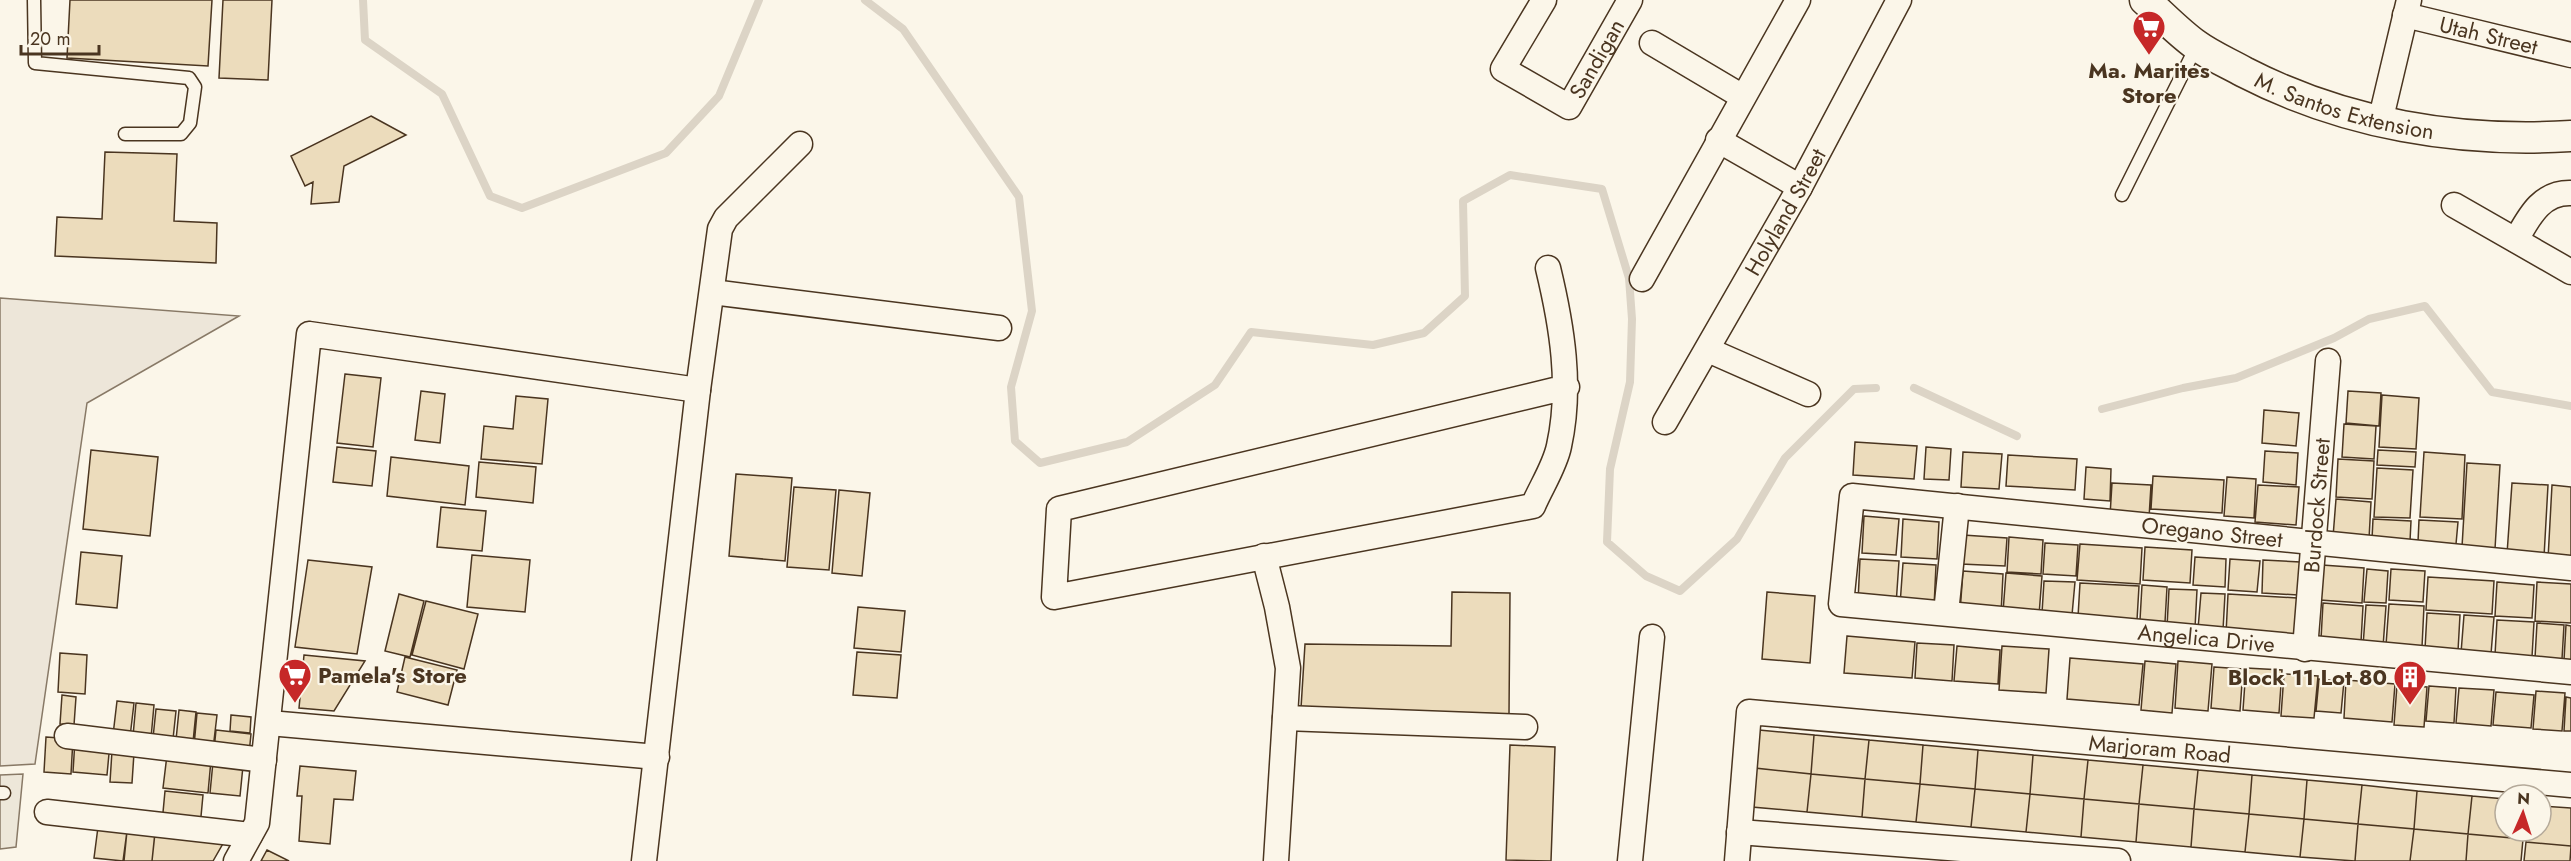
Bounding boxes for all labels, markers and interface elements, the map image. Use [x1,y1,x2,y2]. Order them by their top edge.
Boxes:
street label: Utah Street [2436,8,2542,63]
supermarket icon: Ma. Marites Store [2131,9,2167,56]
street label: Sandigan [1561,13,1632,105]
scale bar [21,18,99,56]
text: 20 m [30,26,70,52]
place label: Ma. Marites Store [2088,54,2210,111]
street label: M. Santos Extension [2250,64,2436,147]
street label: Holyland Street [1736,142,1834,281]
street label: Burdock Street [2295,436,2338,574]
street label: Oregano Street [2140,509,2285,555]
street label: Angelica Drive [2136,616,2276,660]
supermarket icon: Pamela's Store [277,657,313,704]
place label: Pamela's Store [318,659,467,691]
building icon: Block 11 Lot 80 [2392,659,2428,706]
place label: Block 11 Lot 80 [2228,661,2387,693]
street label: Marjoram Road [2087,726,2232,771]
north arrow [2493,783,2553,843]
text: N [2517,787,2531,810]

